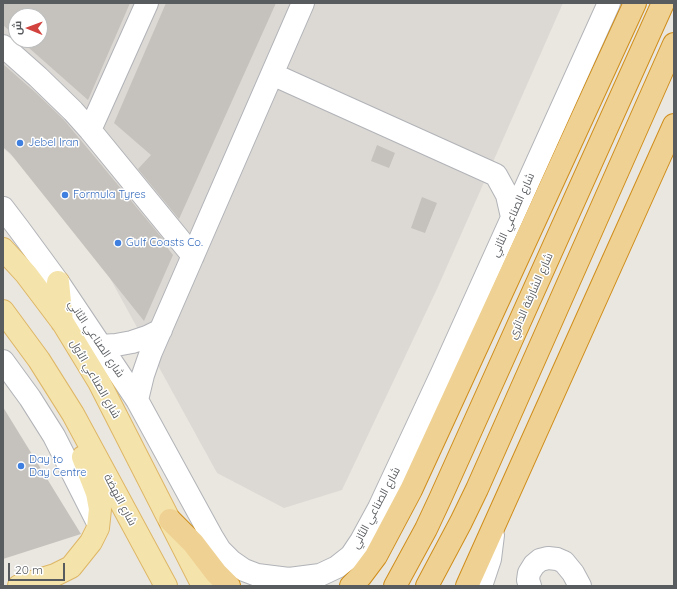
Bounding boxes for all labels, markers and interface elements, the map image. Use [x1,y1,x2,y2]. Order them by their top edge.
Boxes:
north arrow [8,8,48,48]
text: ش [10,21,24,35]
place label: Jebel Iran [28,136,79,150]
marker: Jebel Iran [15,138,25,148]
street label: شارع الصناعي الثاني [489,171,537,259]
place label: Formula Tyres [73,188,146,202]
marker: Formula Tyres [60,190,70,200]
place label: Gulf Coasts Co. [126,236,203,250]
marker: Gulf Coasts Co. [113,238,123,248]
street label: شارع الشارقة الدائري [506,251,556,341]
street label: شارع الصناعي الثاني [65,298,127,380]
street label: شارع الصناعي الأول [67,337,123,421]
place label: Day to Day Centre [29,453,87,479]
marker: Day to Day Centre [16,461,26,471]
street label: شارع الصناعي الثاني [349,465,403,551]
street label: شارع النهضة [101,472,139,528]
scale bar [10,555,67,581]
text: 20 m [15,562,43,577]

